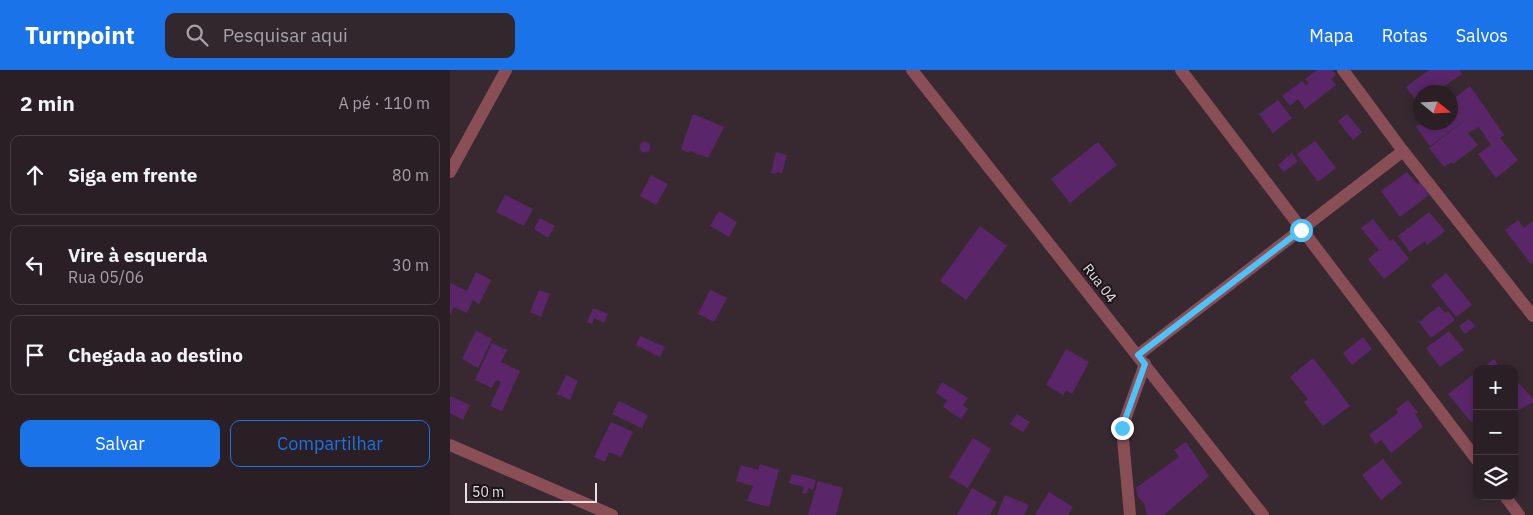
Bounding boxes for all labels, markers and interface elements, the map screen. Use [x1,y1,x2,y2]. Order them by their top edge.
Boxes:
search box [165,13,515,58]
text: Turnpoint [25,19,135,51]
icon: search [183,21,211,49]
text: Pesquisar aqui [223,23,348,47]
text: Mapa [1309,24,1354,47]
text: Rotas [1382,24,1428,47]
text: Salvos [1456,24,1508,47]
north arrow [1413,85,1458,130]
text: 2 min [20,89,75,117]
text: A pé · 110 m [339,93,430,113]
icon: ahead [21,161,49,189]
text: Siga em frente [68,163,198,187]
text: 80 m [392,165,429,185]
route start [1290,219,1313,242]
text: Vire à esquerda [68,243,208,267]
icon: left [21,251,49,279]
text: 30 m [392,255,429,275]
street label: Rua 04 [1079,260,1121,306]
text: Rua 05/06 [68,267,144,287]
icon: arrive [21,341,49,369]
text: Chegada ao destino [68,343,243,367]
map controls [1473,365,1518,500]
button: + [1473,365,1518,410]
button: − [1473,410,1518,455]
route end [1111,417,1134,440]
button: Salvar [20,420,220,467]
button: Compartilhar [230,420,430,467]
button: layers [1473,455,1518,500]
scale bar [465,480,598,503]
text: 50 m [472,483,504,501]

